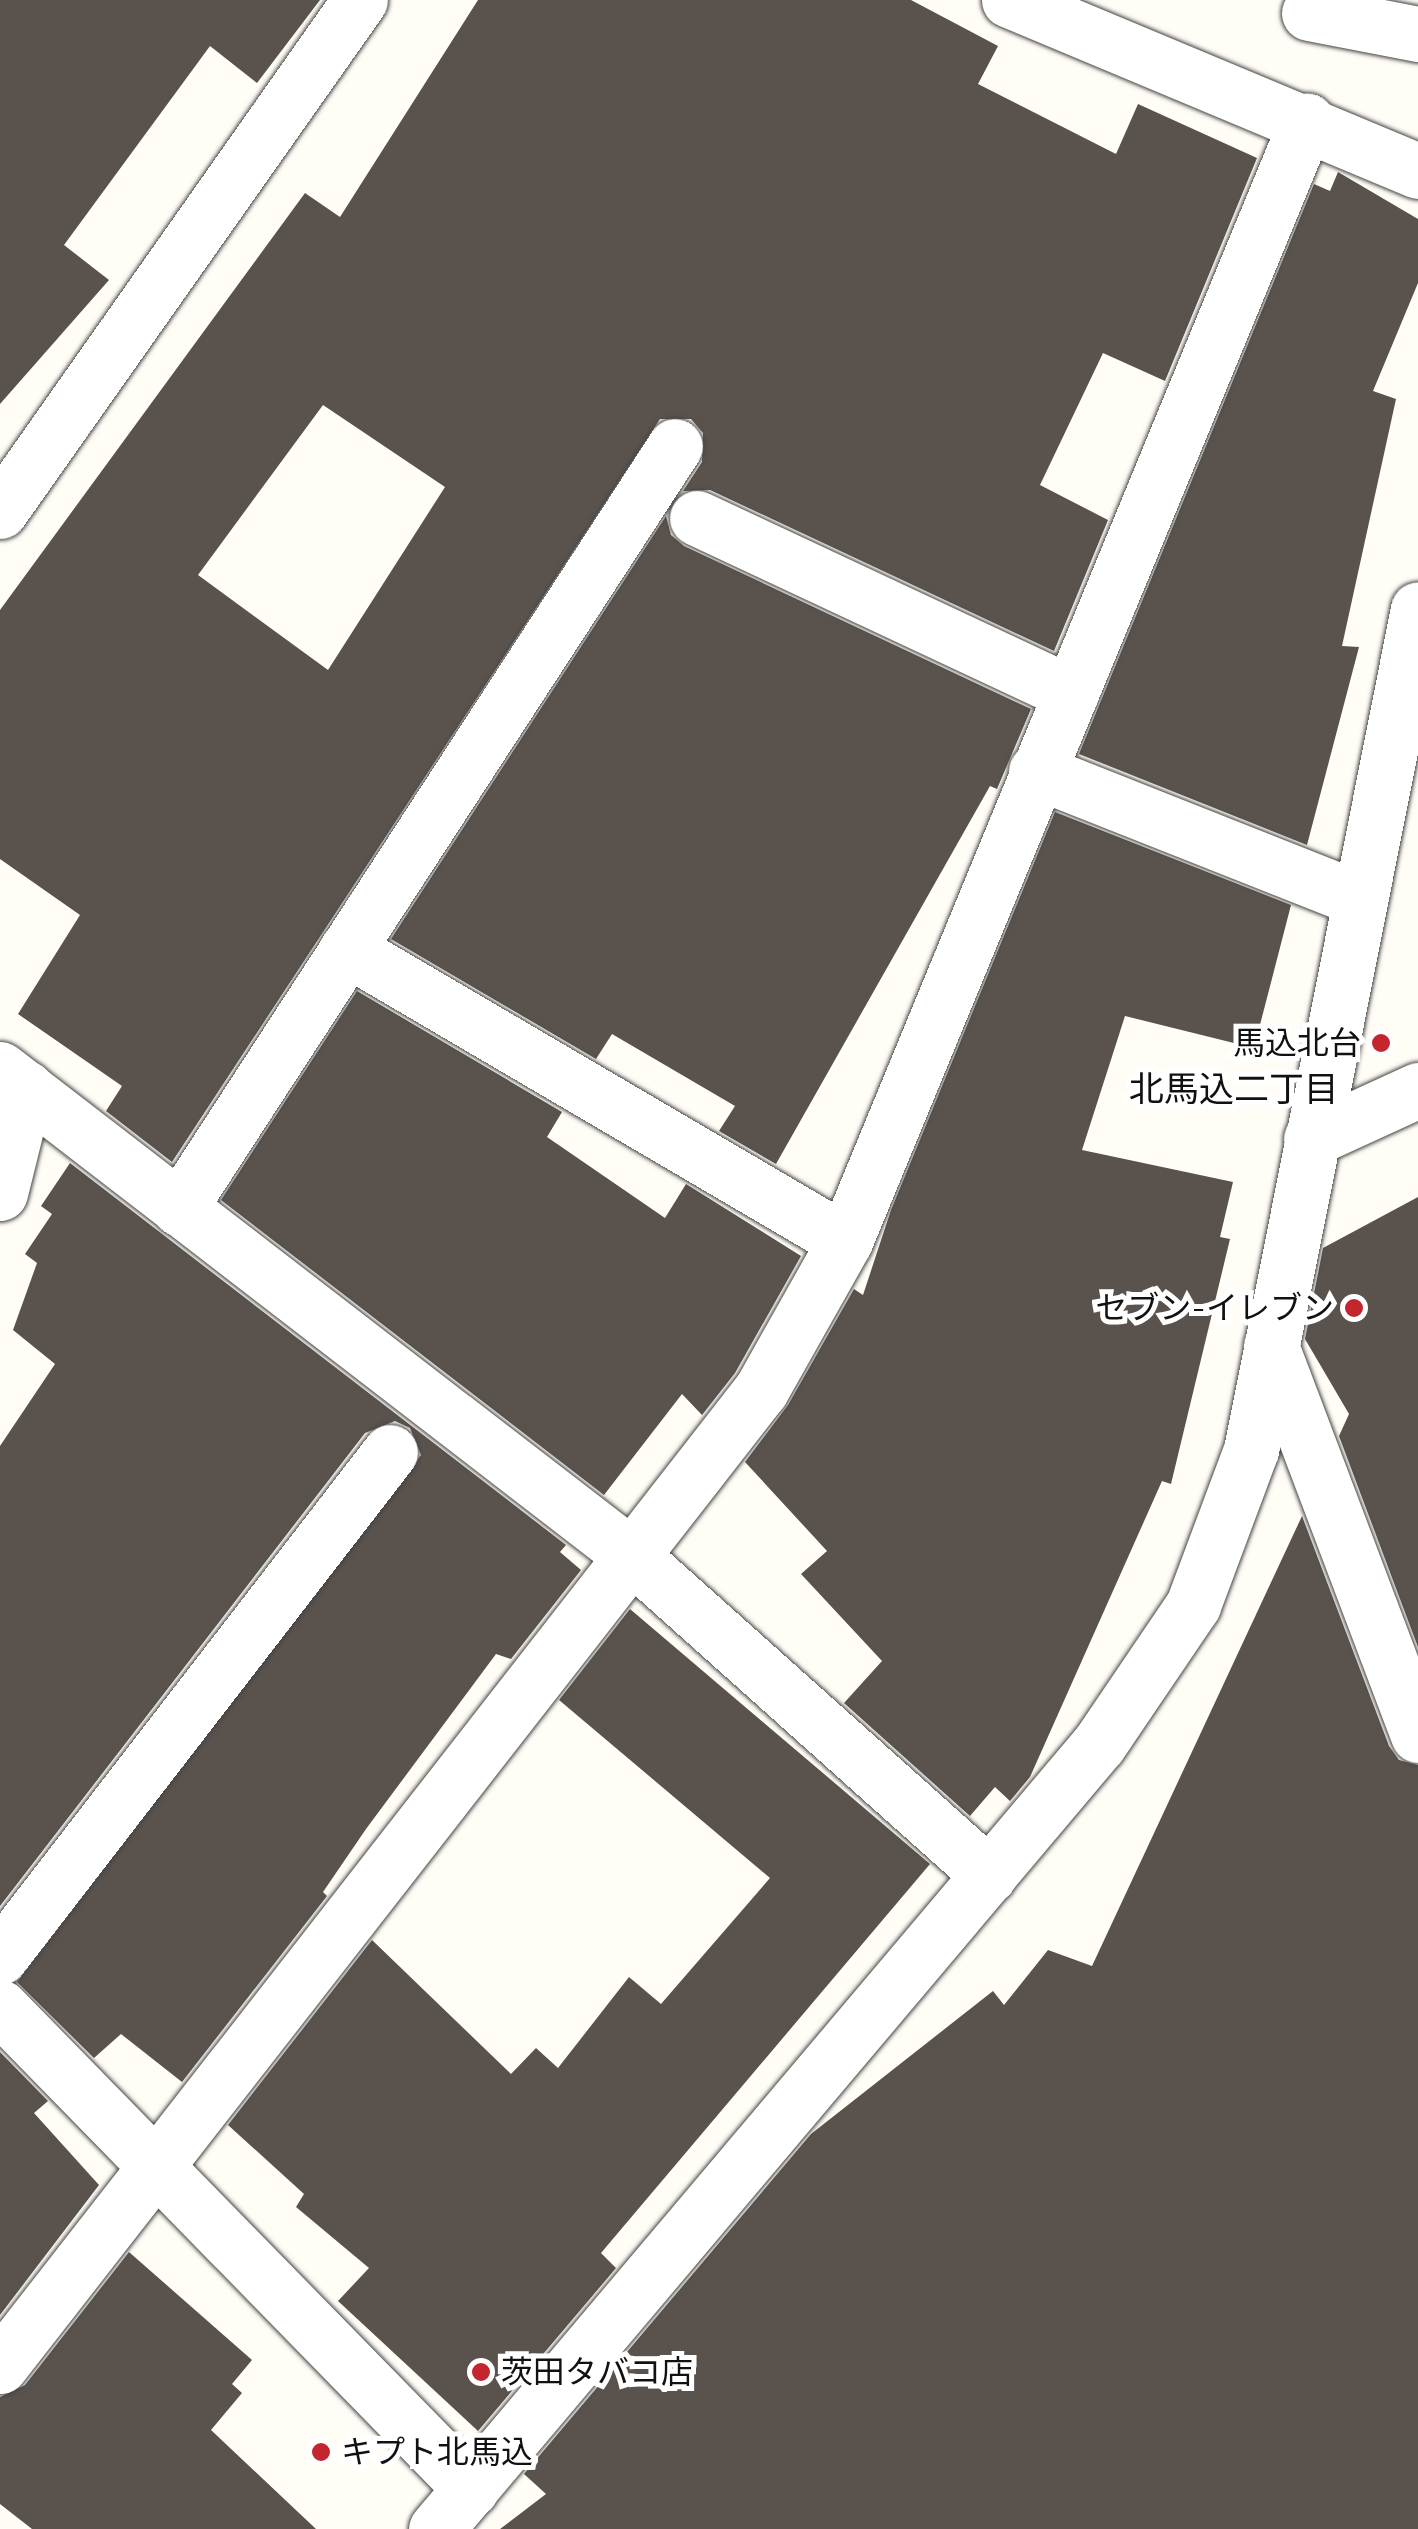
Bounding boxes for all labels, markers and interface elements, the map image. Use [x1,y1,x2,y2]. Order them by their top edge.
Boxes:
place label: 馬込北台 [1233,1024,1361,1062]
marker: 馬込北台 [1370,1032,1392,1054]
district label: 北馬込二丁目 [1129,1068,1339,1110]
place label: セブン-イレブン [1095,1289,1334,1327]
marker: セブン-イレブン [1343,1297,1365,1319]
place label: 茨田タバコ店 [501,2353,693,2391]
marker: 茨田タバコ店 [470,2361,492,2383]
place label: キプト北馬込 [341,2433,533,2471]
marker: キプト北馬込 [310,2441,332,2463]

